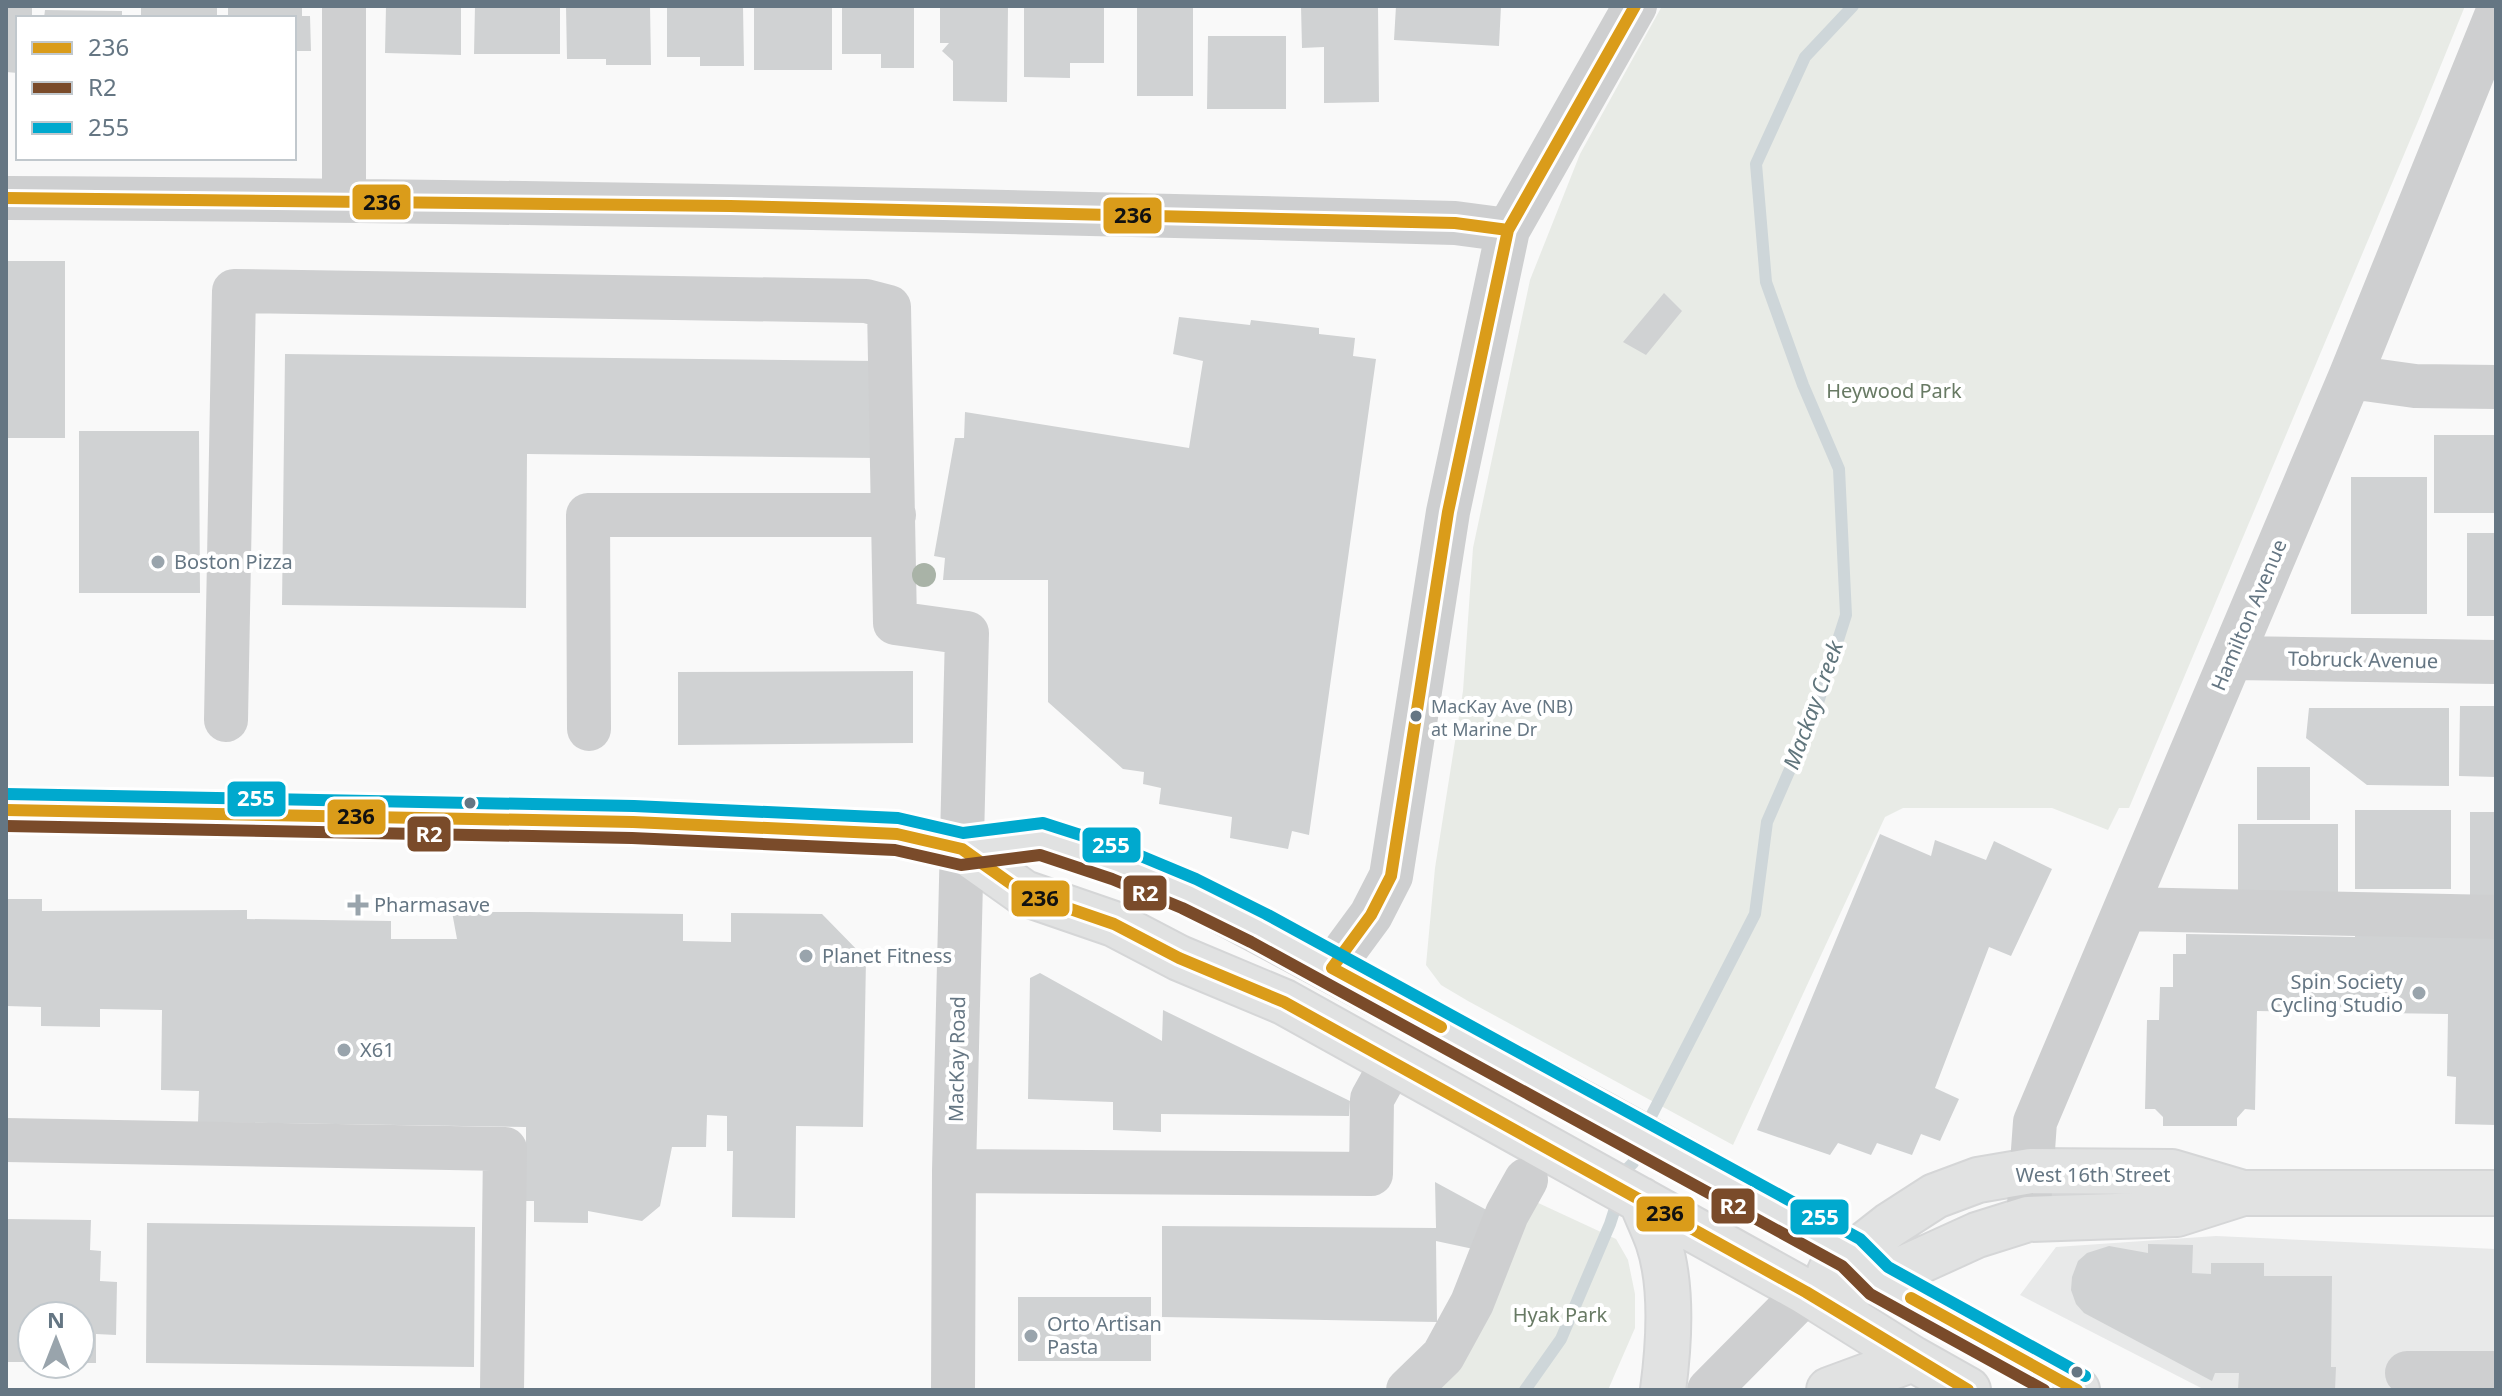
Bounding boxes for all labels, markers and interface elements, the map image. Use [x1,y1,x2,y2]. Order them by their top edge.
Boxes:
legend [16,16,296,160]
text: 236 [88,30,129,63]
text: R2 [88,70,117,103]
text: 255 [88,110,129,143]
line badge: 236 [351,183,412,221]
text: 236 [363,186,401,216]
line badge: 236 [1102,196,1163,235]
text: 236 [1114,199,1152,229]
park label: Heywood Park [1826,377,1962,404]
street label: Hamilton Avenue [2204,535,2293,695]
place label: Boston Pizza [174,548,293,575]
marker: Boston Pizza [149,553,167,571]
water label: Mackay Creek [1775,635,1850,773]
street label: Tobruck Avenue [2288,645,2438,674]
place label: MacKay Ave (NB) at Marine Dr [1431,694,1573,741]
marker: MacKay Ave (NB) at Marine Dr [1408,708,1424,724]
line badge: 255 [226,780,287,818]
text: 255 [237,782,275,812]
unlabelled marker [462,795,478,811]
line badge: 236 [326,798,387,836]
text: 236 [337,800,375,830]
line badge: R2 [406,815,452,853]
text: R2 [415,818,443,848]
line badge: 255 [1081,826,1142,864]
text: 255 [1092,829,1130,859]
line badge: R2 [1122,874,1168,912]
text: R2 [1131,877,1159,907]
line badge: 236 [1010,879,1071,918]
text: 236 [1021,882,1059,912]
place label: Pharmasave [374,891,490,918]
marker: Pharmasave [349,896,367,914]
place label: Planet Fitness [822,942,952,969]
marker: Planet Fitness [797,947,815,965]
place label: Spin Society Cycling Studio [2270,968,2404,1018]
marker: Spin Society Cycling Studio [2410,984,2428,1002]
street label: MacKay Road [942,996,971,1122]
place label: X61 [360,1036,395,1063]
marker: X61 [335,1041,353,1059]
street label: West 16th Street [2016,1161,2170,1188]
line badge: R2 [1710,1187,1756,1225]
text: R2 [1719,1190,1747,1220]
line badge: 236 [1635,1195,1696,1233]
text: 236 [1646,1197,1684,1227]
line badge: 255 [1789,1198,1850,1236]
text: 255 [1801,1201,1839,1231]
north arrow [16,1300,96,1380]
park label: Hyak Park [1513,1301,1608,1328]
text: N [47,1304,65,1334]
place label: Orto Artisan Pasta [1047,1310,1162,1360]
marker: Orto Artisan Pasta [1022,1327,1040,1345]
unlabelled marker [2069,1364,2085,1380]

